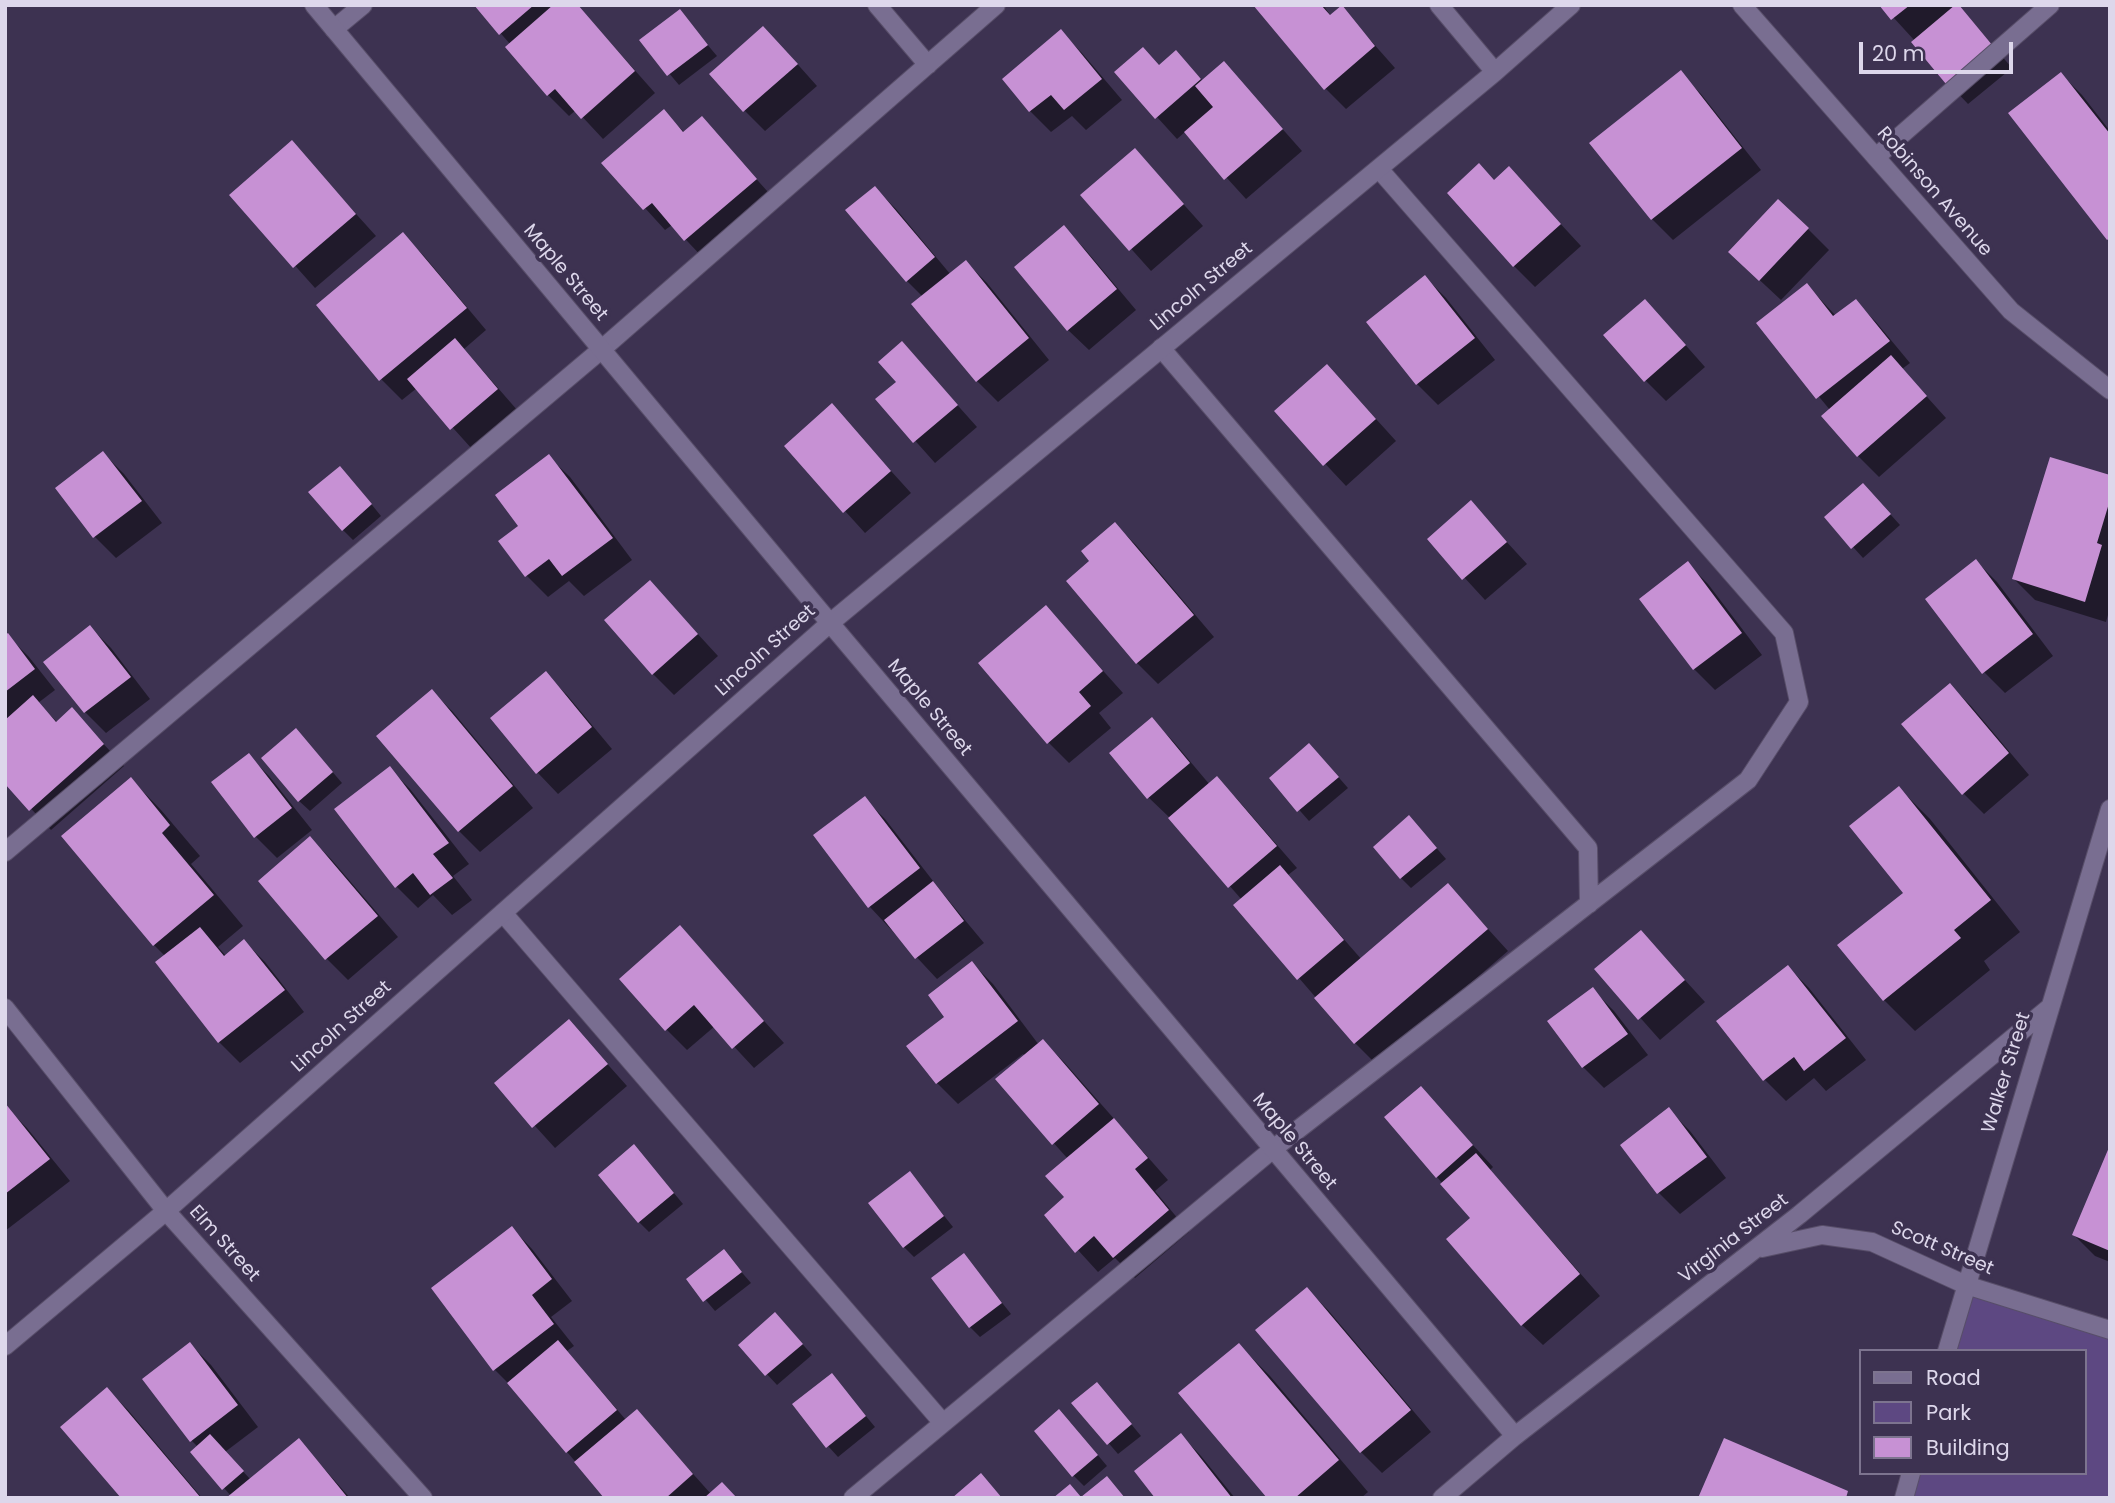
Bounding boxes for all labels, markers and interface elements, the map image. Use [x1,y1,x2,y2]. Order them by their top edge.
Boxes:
scale bar [1863,28,2017,72]
text: 20 m [1872,39,1925,68]
street label: Robinson Avenue [1872,123,1996,261]
street label: Maple Street [518,220,612,326]
street label: Lincoln Street [1146,238,1258,336]
street label: Lincoln Street [711,600,821,702]
street label: Maple Street [882,655,976,761]
street label: Lincoln Street [287,976,397,1078]
street label: Walker Street [1978,1010,2036,1136]
street label: Maple Street [1247,1089,1341,1195]
street label: Virginia Street [1675,1189,1793,1289]
street label: Elm Street [184,1201,264,1287]
street label: Scott Street [1887,1217,1997,1281]
legend [1860,1349,2087,1475]
text: Road [1926,1363,1981,1392]
text: Park [1926,1398,1971,1427]
text: Building [1926,1433,2010,1462]

